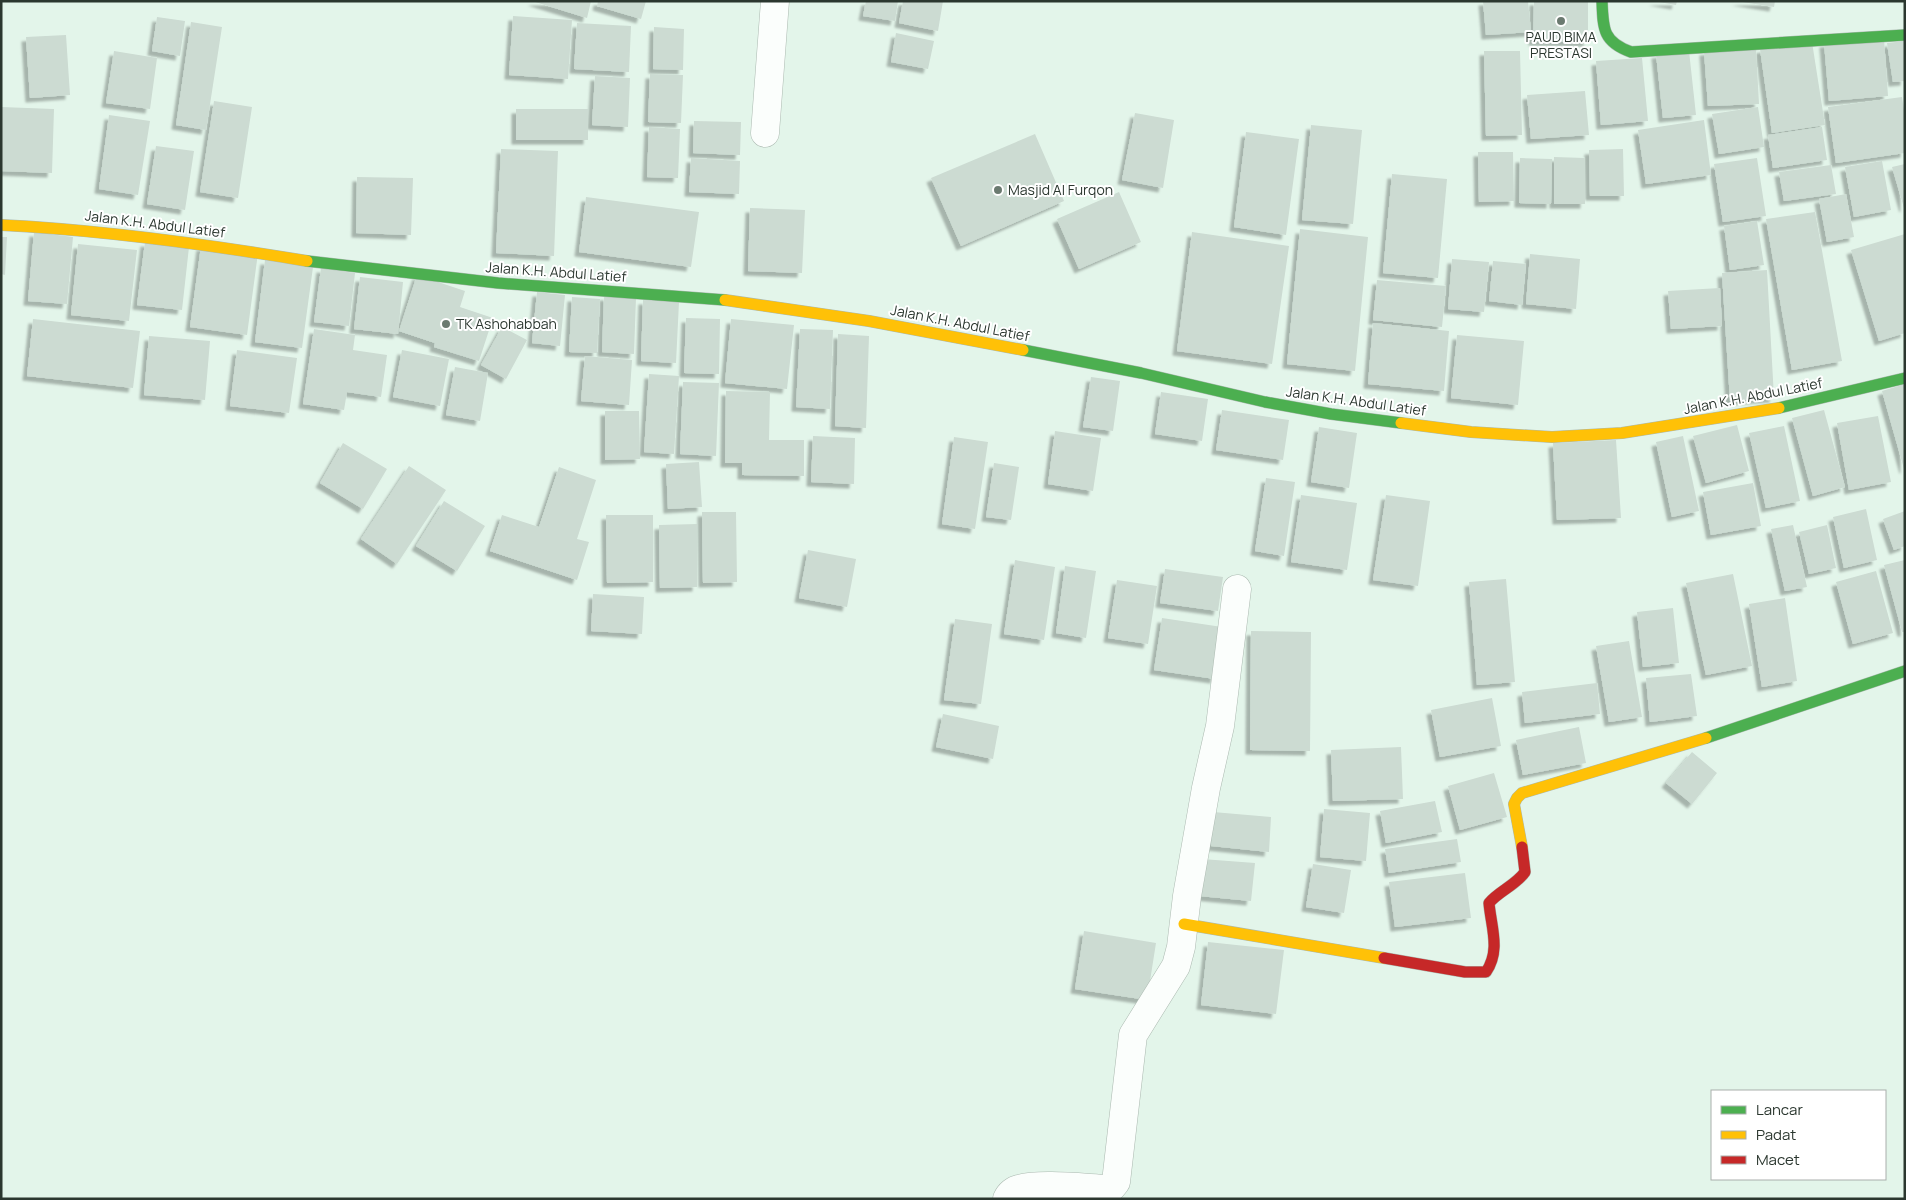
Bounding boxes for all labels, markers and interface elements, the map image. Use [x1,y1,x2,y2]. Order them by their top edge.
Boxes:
marker: PAUD BIMA PRESTASI [1555,15,1567,27]
place label: PAUD BIMA PRESTASI [1526,27,1597,62]
place label: Masjid Al Furqon [1008,180,1113,199]
marker: Masjid Al Furqon [992,184,1004,196]
street label: Jalan K.H. Abdul Latief [84,205,226,242]
street label: Jalan K.H. Abdul Latief [485,257,627,286]
street label: Jalan K.H. Abdul Latief [889,300,1031,345]
place label: TK Ashohabbah [456,314,557,333]
marker: TK Ashohabbah [440,318,452,330]
street label: Jalan K.H. Abdul Latief [1682,373,1824,418]
street label: Jalan K.H. Abdul Latief [1285,381,1427,420]
legend [1711,1090,1886,1180]
text: Lancar [1756,1099,1803,1120]
text: Padat [1756,1124,1796,1145]
text: Macet [1756,1149,1800,1170]

